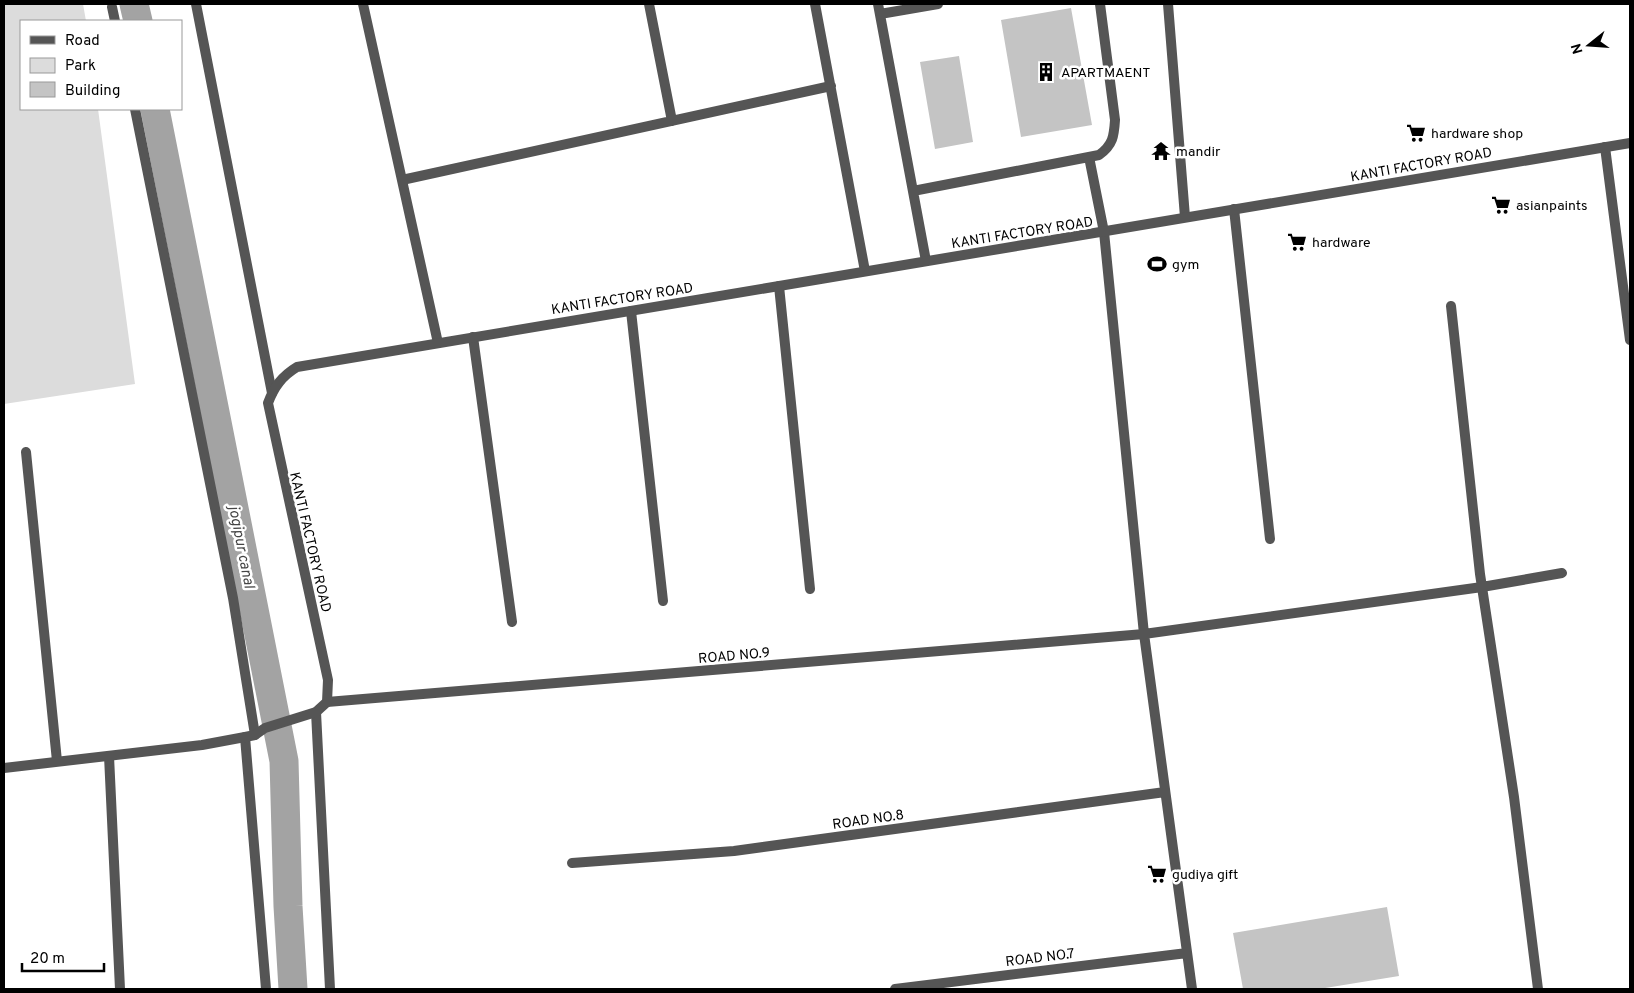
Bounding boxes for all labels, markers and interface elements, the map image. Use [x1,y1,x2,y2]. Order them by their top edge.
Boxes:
legend [20,20,182,110]
north arrow [1564,20,1614,70]
text: Road [65,32,100,51]
text: N [1568,41,1588,56]
text: Park [65,57,96,76]
building icon: APARTMAENT [1035,61,1057,83]
place label: APARTMAENT [1061,65,1151,82]
text: Building [65,82,120,101]
supermarket icon: hardware shop [1405,122,1427,144]
place label: hardware shop [1431,126,1523,143]
temple icon: mandir [1150,140,1172,162]
place label: mandir [1176,144,1221,161]
street label: KANTI FACTORY ROAD [1349,145,1493,186]
supermarket icon: asianpaints [1490,194,1512,216]
place label: asianpaints [1516,198,1588,215]
street label: KANTI FACTORY ROAD [950,214,1094,253]
supermarket icon: hardware [1286,231,1308,253]
place label: hardware [1312,235,1371,252]
sports icon: gym [1146,253,1168,275]
place label: gym [1172,257,1199,274]
street label: KANTI FACTORY ROAD [550,280,694,319]
street label: KANTI FACTORY ROAD [285,470,334,614]
water label: jogipur canal [223,503,258,591]
street label: ROAD NO.9 [698,645,771,668]
street label: ROAD NO.8 [831,807,905,834]
supermarket icon: gudiya gift [1146,863,1168,885]
place label: gudiya gift [1172,867,1238,884]
scale bar [22,940,105,972]
street label: ROAD NO.7 [1005,946,1076,971]
text: 20 m [30,950,65,969]

